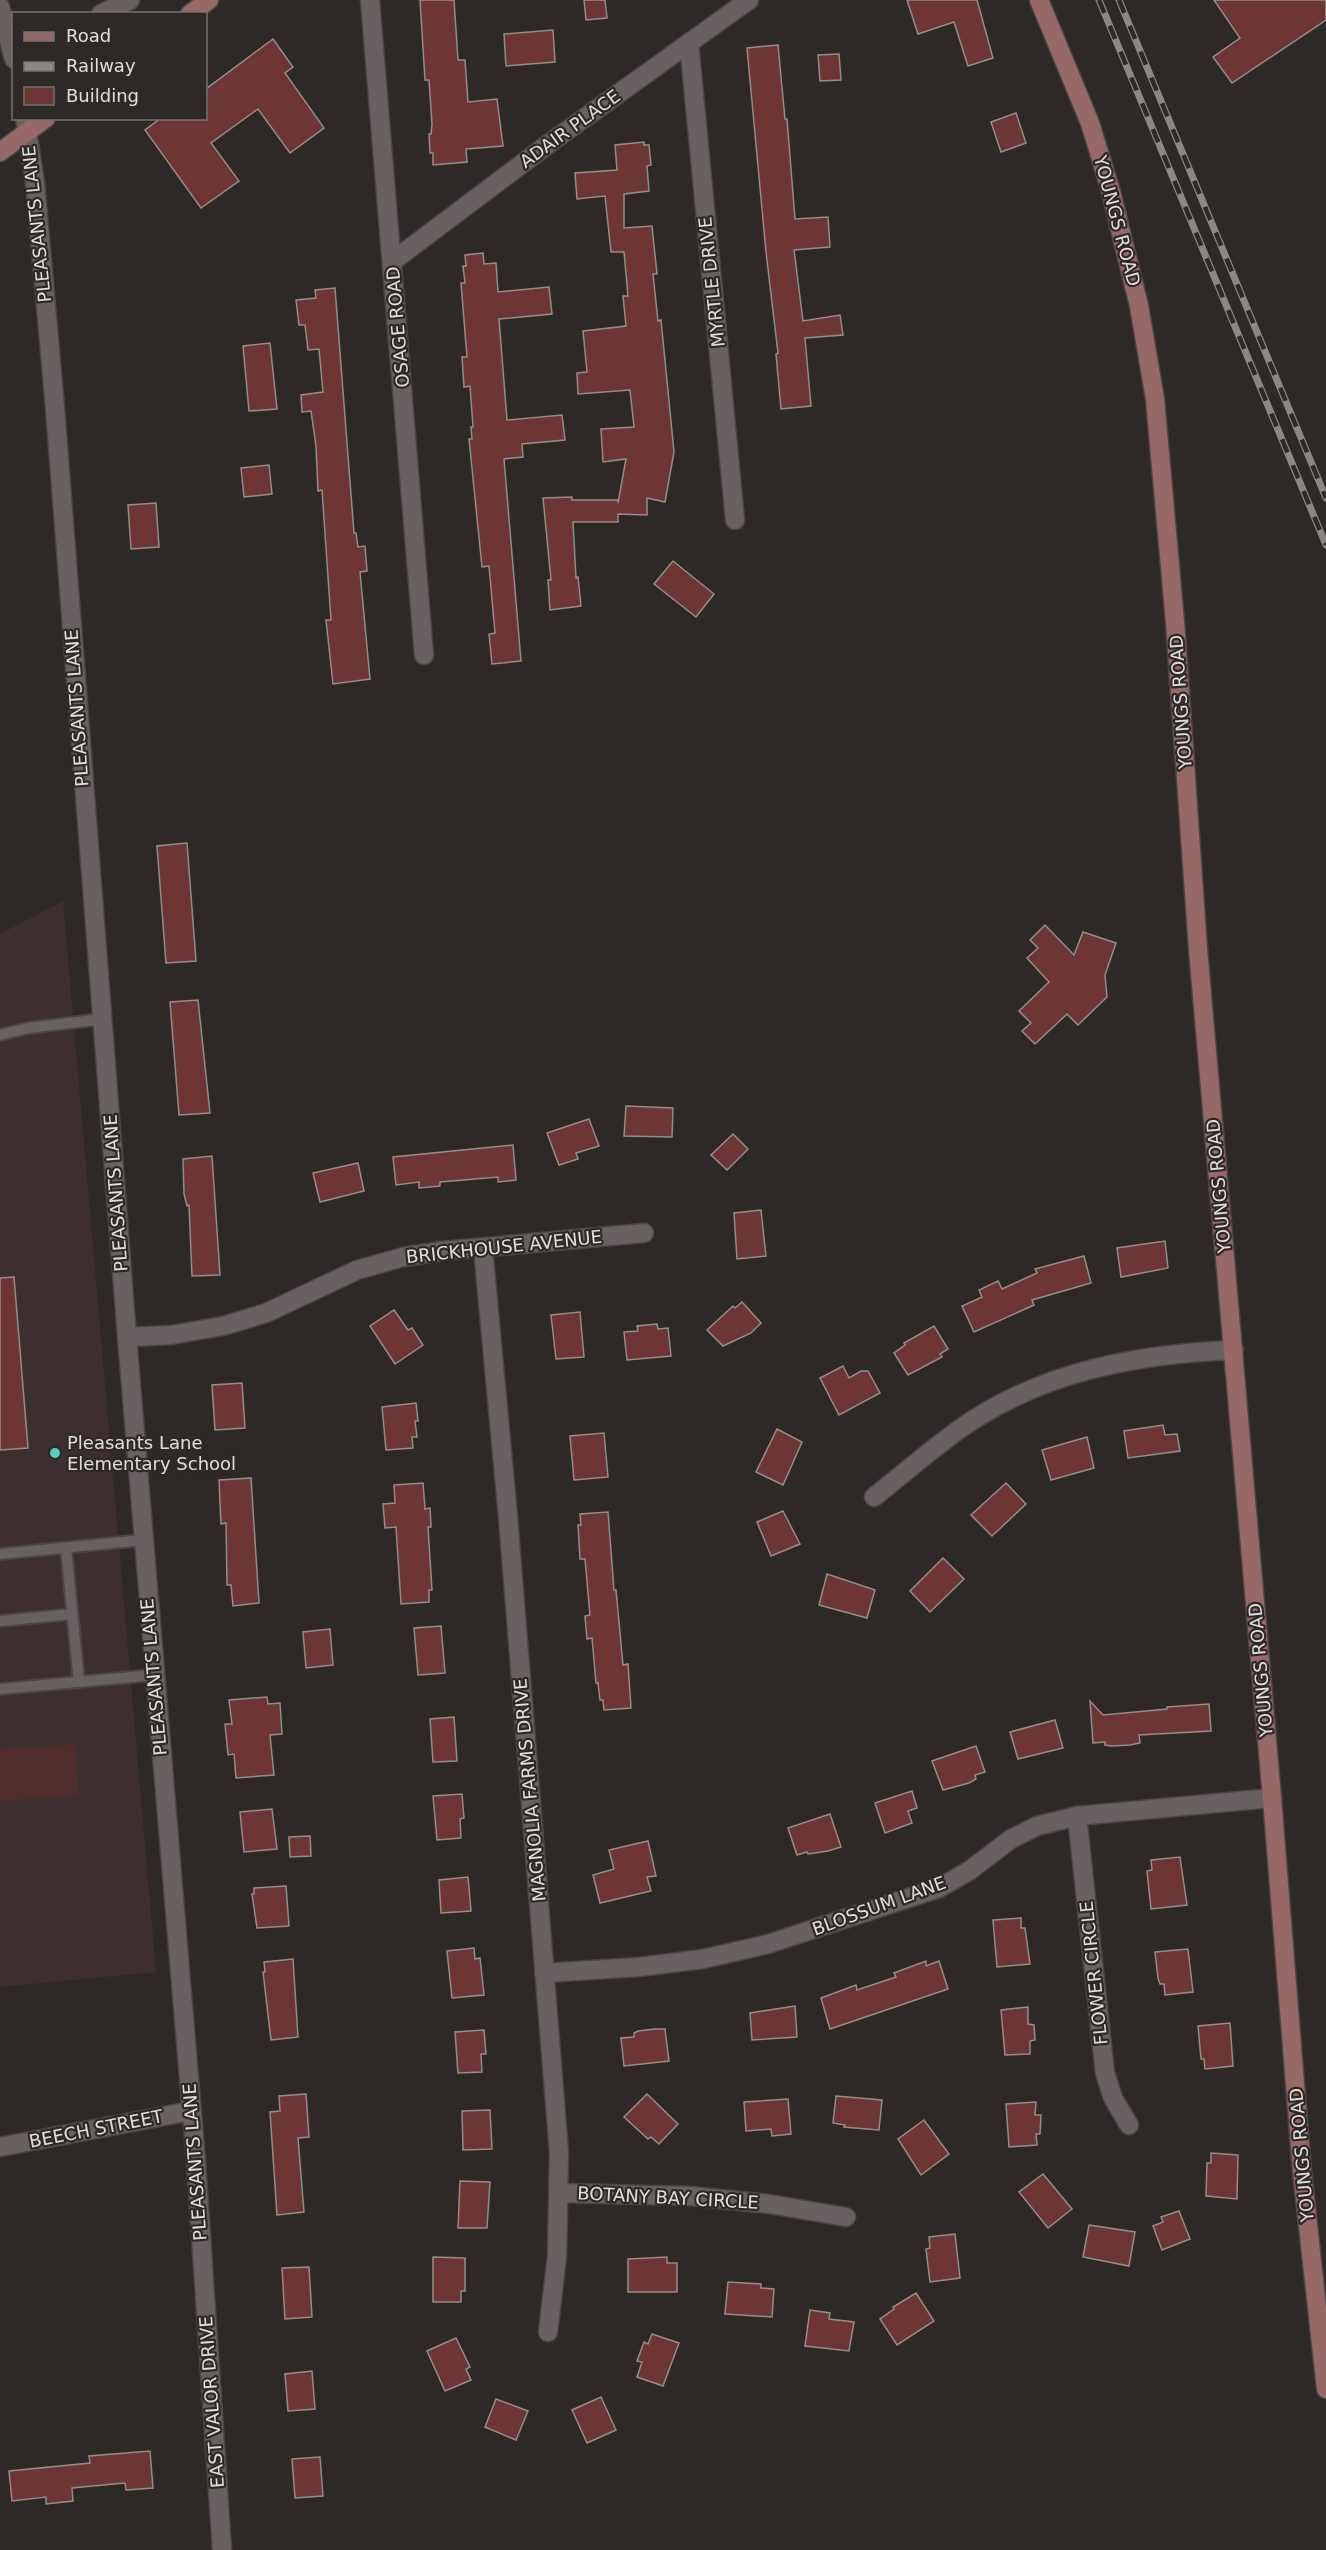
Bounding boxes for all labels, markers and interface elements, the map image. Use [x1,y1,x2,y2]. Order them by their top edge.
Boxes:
legend [12,12,207,120]
text: Road [66,25,111,46]
text: Railway [66,55,136,76]
text: Building [66,85,139,106]
street label: ADAIR PLACE [515,85,624,172]
street label: PLEASANTS LANE [18,144,55,304]
street label: YOUNGS ROAD [1090,152,1145,289]
street label: MYRTLE DRIVE [694,216,729,348]
street label: OSAGE ROAD [382,266,413,388]
street label: PLEASANTS LANE [61,629,92,787]
street label: YOUNGS ROAD [1165,634,1196,771]
street label: PLEASANTS LANE [100,1114,131,1272]
street label: YOUNGS ROAD [1202,1118,1235,1255]
street label: BRICKHOUSE AVENUE [405,1226,603,1267]
place label: Pleasants Lane Elementary School [67,1432,236,1474]
marker: Pleasants Lane Elementary School [48,1446,62,1460]
street label: PLEASANTS LANE [136,1598,171,1757]
street label: YOUNGS ROAD [1244,1602,1277,1739]
street label: MAGNOLIA FARMS DRIVE [509,1678,550,1903]
street label: BLOSSUM LANE [809,1872,949,1939]
street label: FLOWER CIRCLE [1075,1900,1112,2046]
street label: PLEASANTS LANE [179,2083,210,2241]
street label: YOUNGS ROAD [1285,2087,1318,2224]
street label: BEECH STREET [27,2105,165,2152]
street label: BOTANY BAY CIRCLE [577,2182,759,2213]
street label: EAST VALOR DRIVE [195,2315,228,2489]

